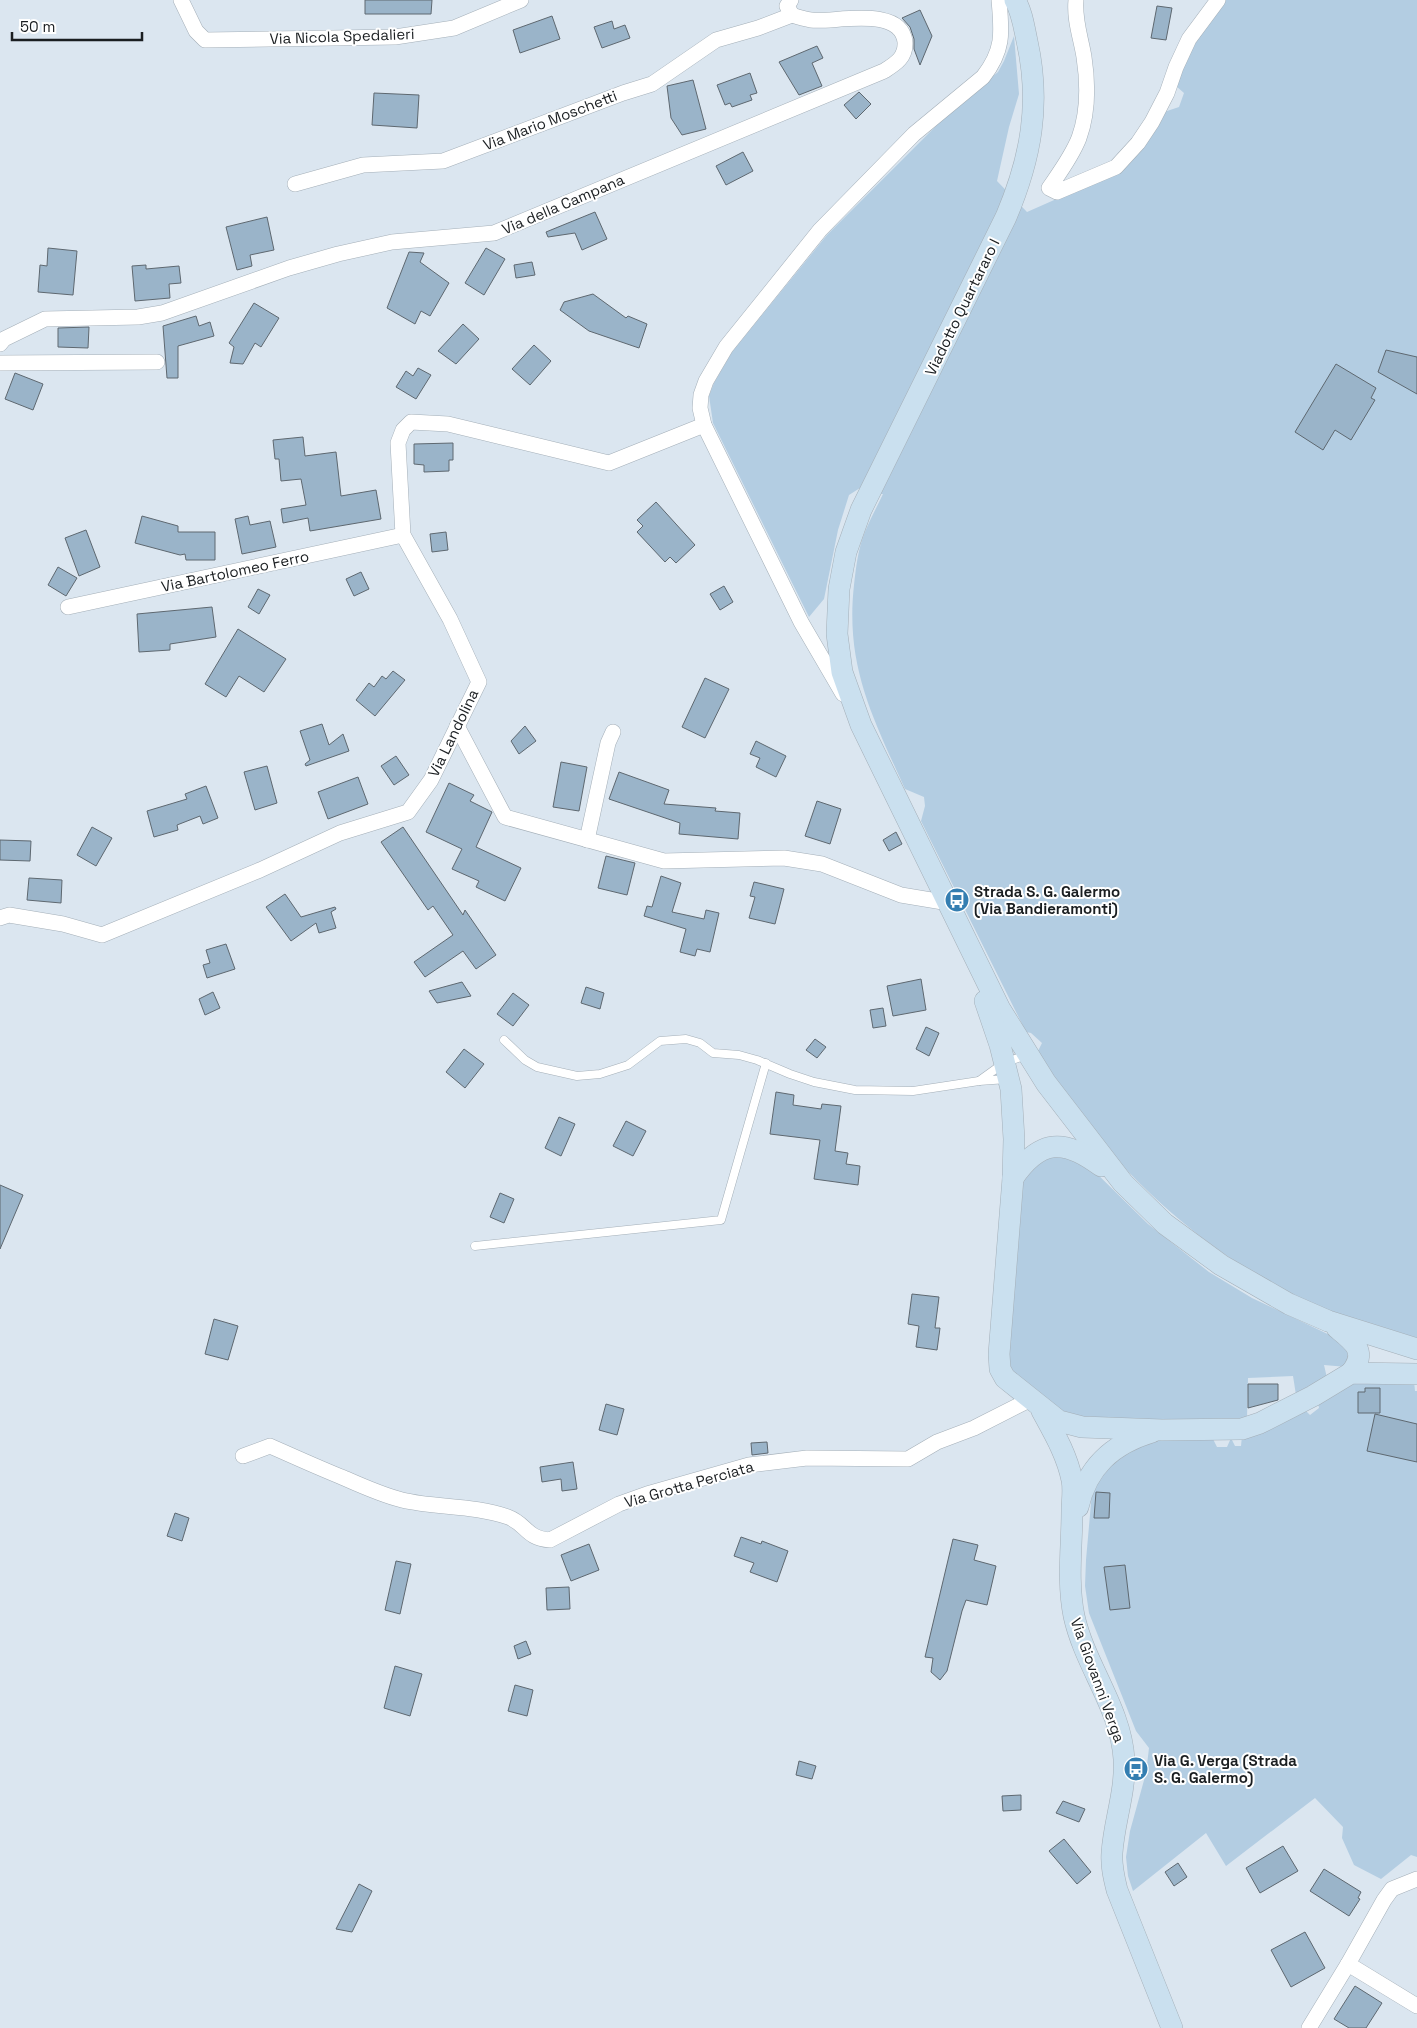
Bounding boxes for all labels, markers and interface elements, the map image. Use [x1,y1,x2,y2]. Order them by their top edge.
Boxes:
scale bar [12,10,142,42]
text: 50 m [20,17,55,36]
street label: Via Nicola Spedalieri [269,24,415,48]
street label: Via Mario Moschetti [480,86,620,154]
street label: Via della Campana [499,170,627,238]
street label: Viadotto Quartararo I [921,235,1003,379]
street label: Via Bartolomeo Ferro [159,546,311,596]
street label: Via Landolina [424,686,483,780]
place label: Strada S. G. Galermo (Via Bandieramonti) [974,882,1120,918]
bus stop icon: Strada S. G. Galermo (Via Bandieramonti) [944,887,970,913]
street label: Via Grotta Perciata [622,1456,756,1512]
street label: Via Giovanni Verga [1067,1615,1130,1745]
place label: Via G. Verga (Strada S. G. Galermo) [1154,1751,1297,1787]
bus stop icon: Via G. Verga (Strada S. G. Galermo) [1123,1756,1149,1782]

